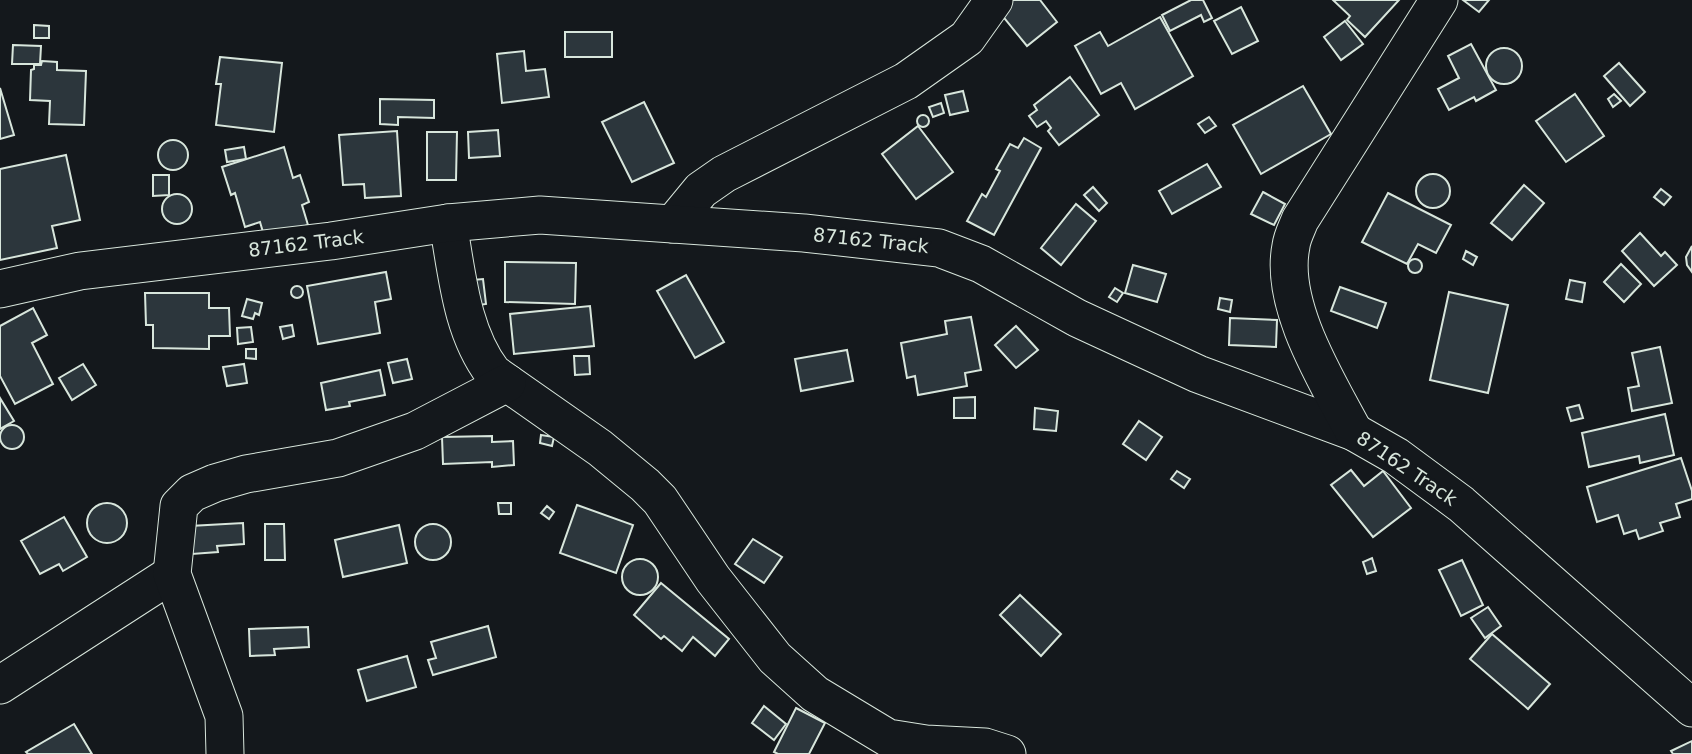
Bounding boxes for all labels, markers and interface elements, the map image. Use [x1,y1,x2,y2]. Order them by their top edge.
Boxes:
street label: 87162 Track [812,223,930,257]
street label: 87162 Track [247,225,365,261]
street label: 87162 Track [1353,426,1461,510]

